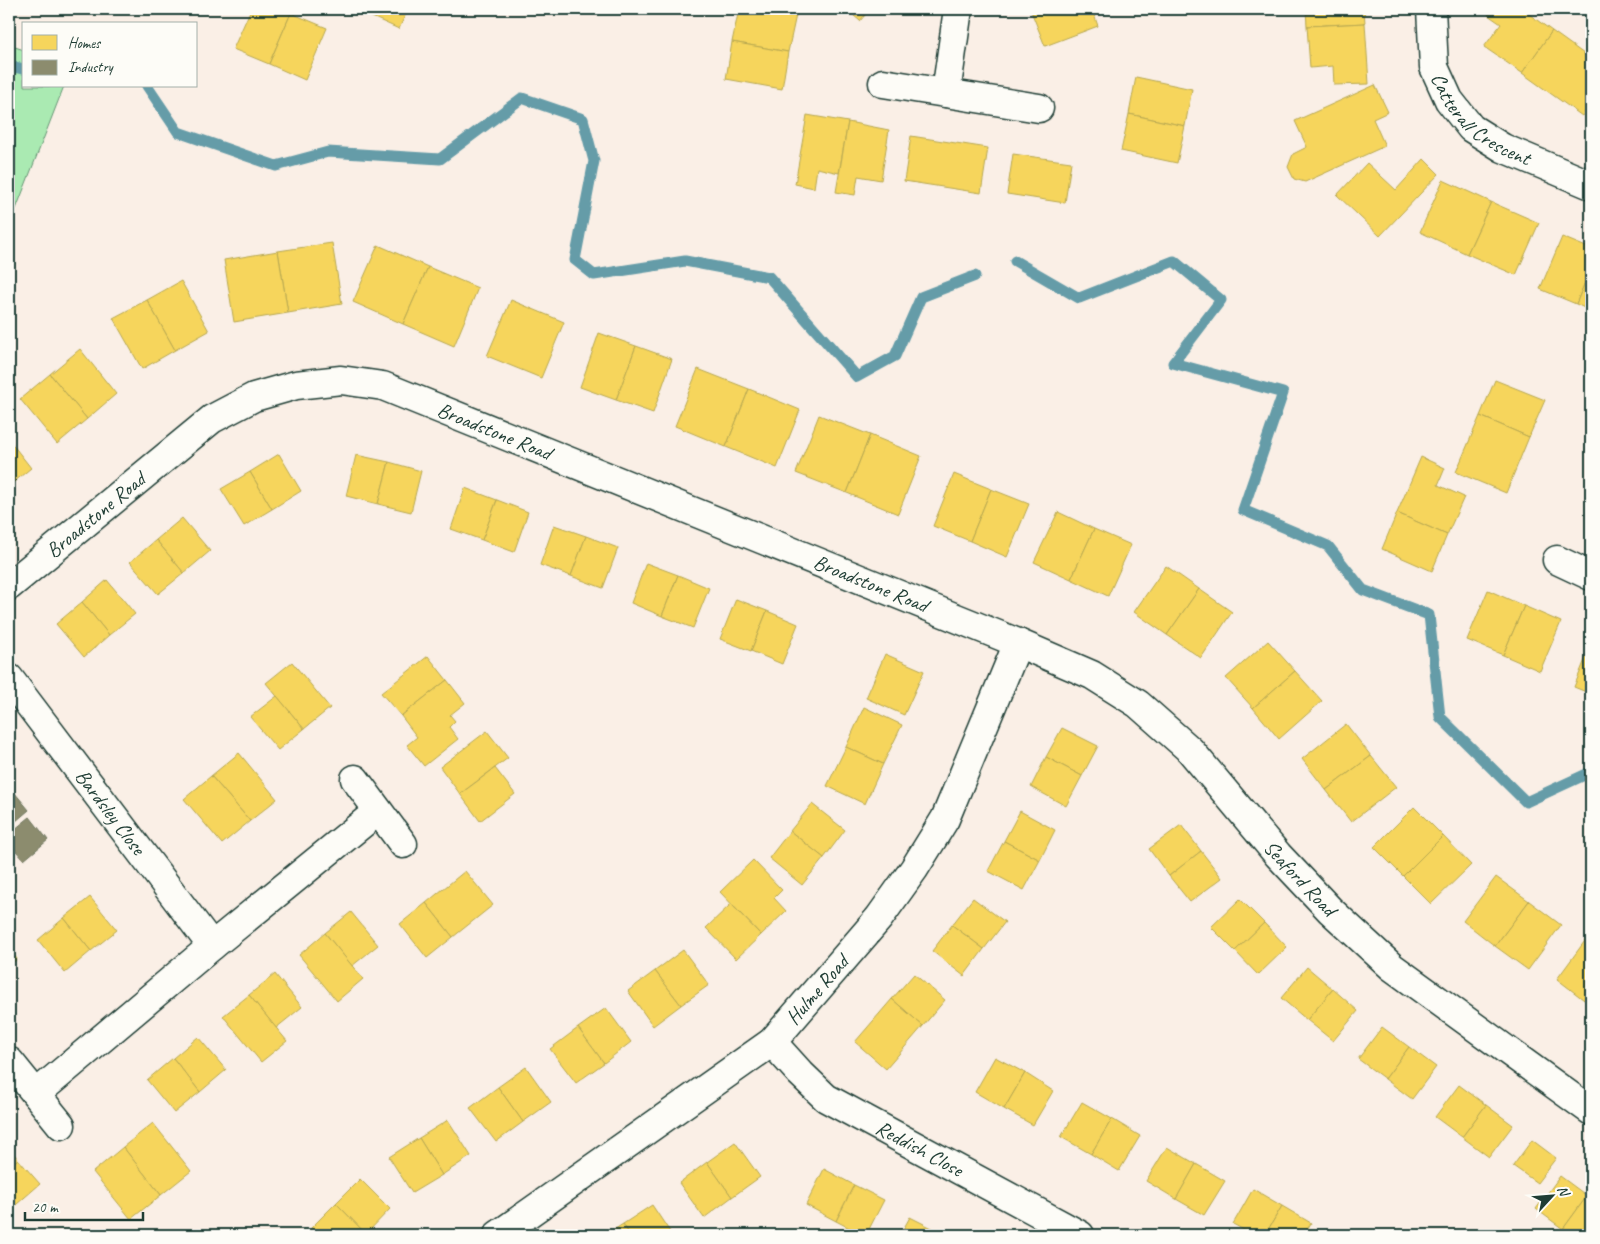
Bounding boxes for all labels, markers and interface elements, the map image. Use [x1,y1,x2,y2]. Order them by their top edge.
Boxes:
legend [22,22,198,88]
text: Homes [68,34,102,53]
text: Industry [68,58,115,77]
street label: Catterall Crescent [1425,69,1536,172]
street label: Broadstone Road [434,396,558,467]
street label: Broadstone Road [41,465,153,563]
street label: Broadstone Road [810,549,934,619]
street label: Bardsley Close [70,764,153,862]
street label: Seaford Road [1258,835,1344,924]
street label: Hulme Road [780,948,856,1030]
street label: Reddish Close [871,1114,969,1183]
north arrow [1528,1172,1578,1222]
text: N [1554,1183,1574,1200]
scale bar [25,1189,142,1221]
text: 20 m [32,1198,59,1217]

